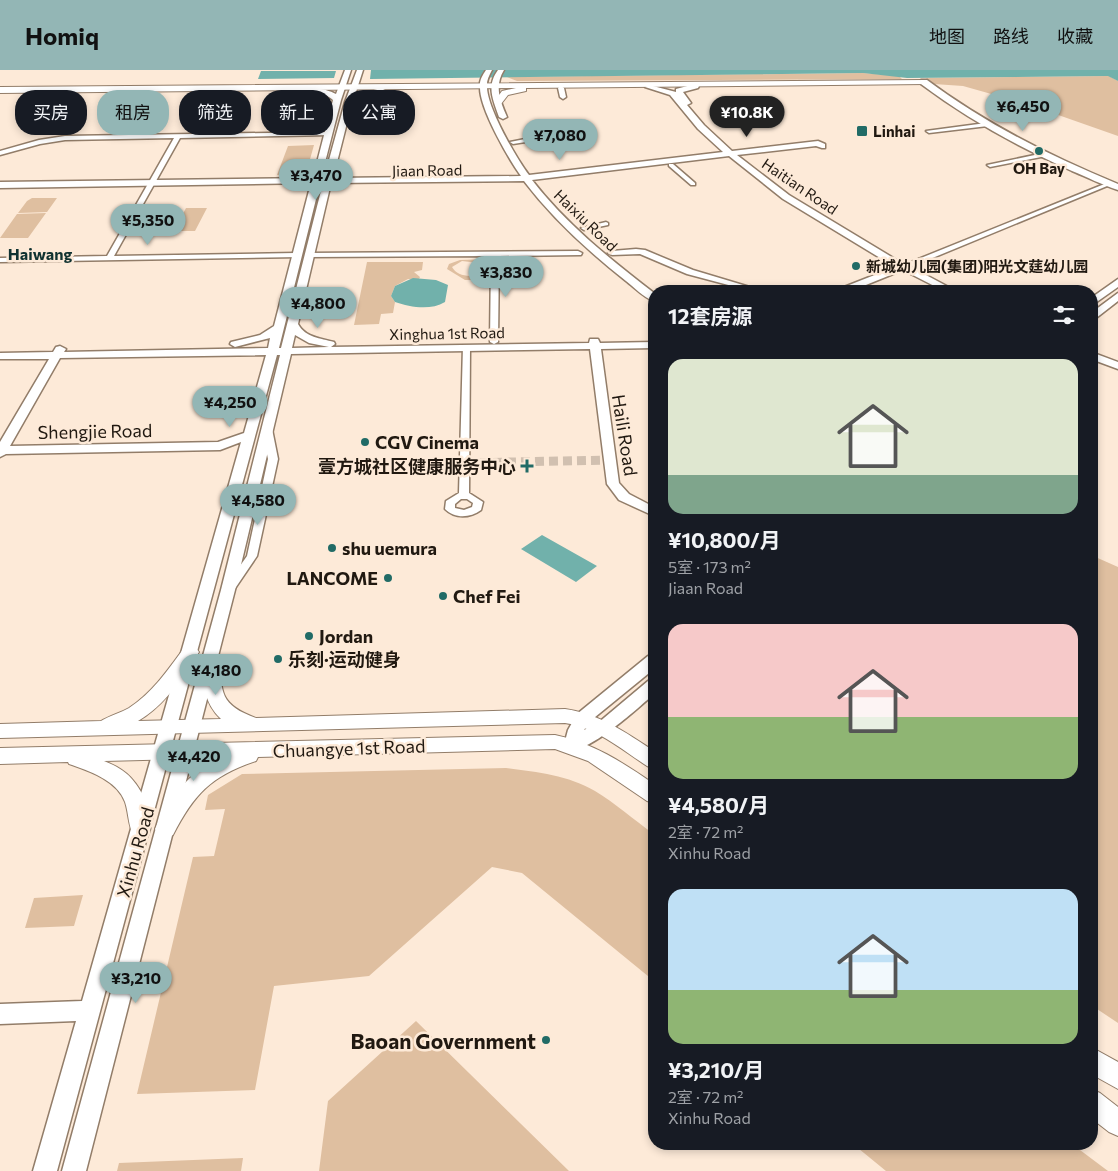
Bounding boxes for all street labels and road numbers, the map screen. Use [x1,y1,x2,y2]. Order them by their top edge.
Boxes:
street label: Haitian Road [759,154,841,218]
street label: Jiaan Road [392,160,462,180]
street label: Haixiu Road [551,185,621,255]
street label: Xinghua 1st Road [389,323,505,343]
street label: Haili Road [608,393,642,477]
street label: Shengjie Road [37,419,153,443]
street label: Chuangye 1st Road [272,734,426,762]
street label: Xinhu Road [112,804,158,900]

